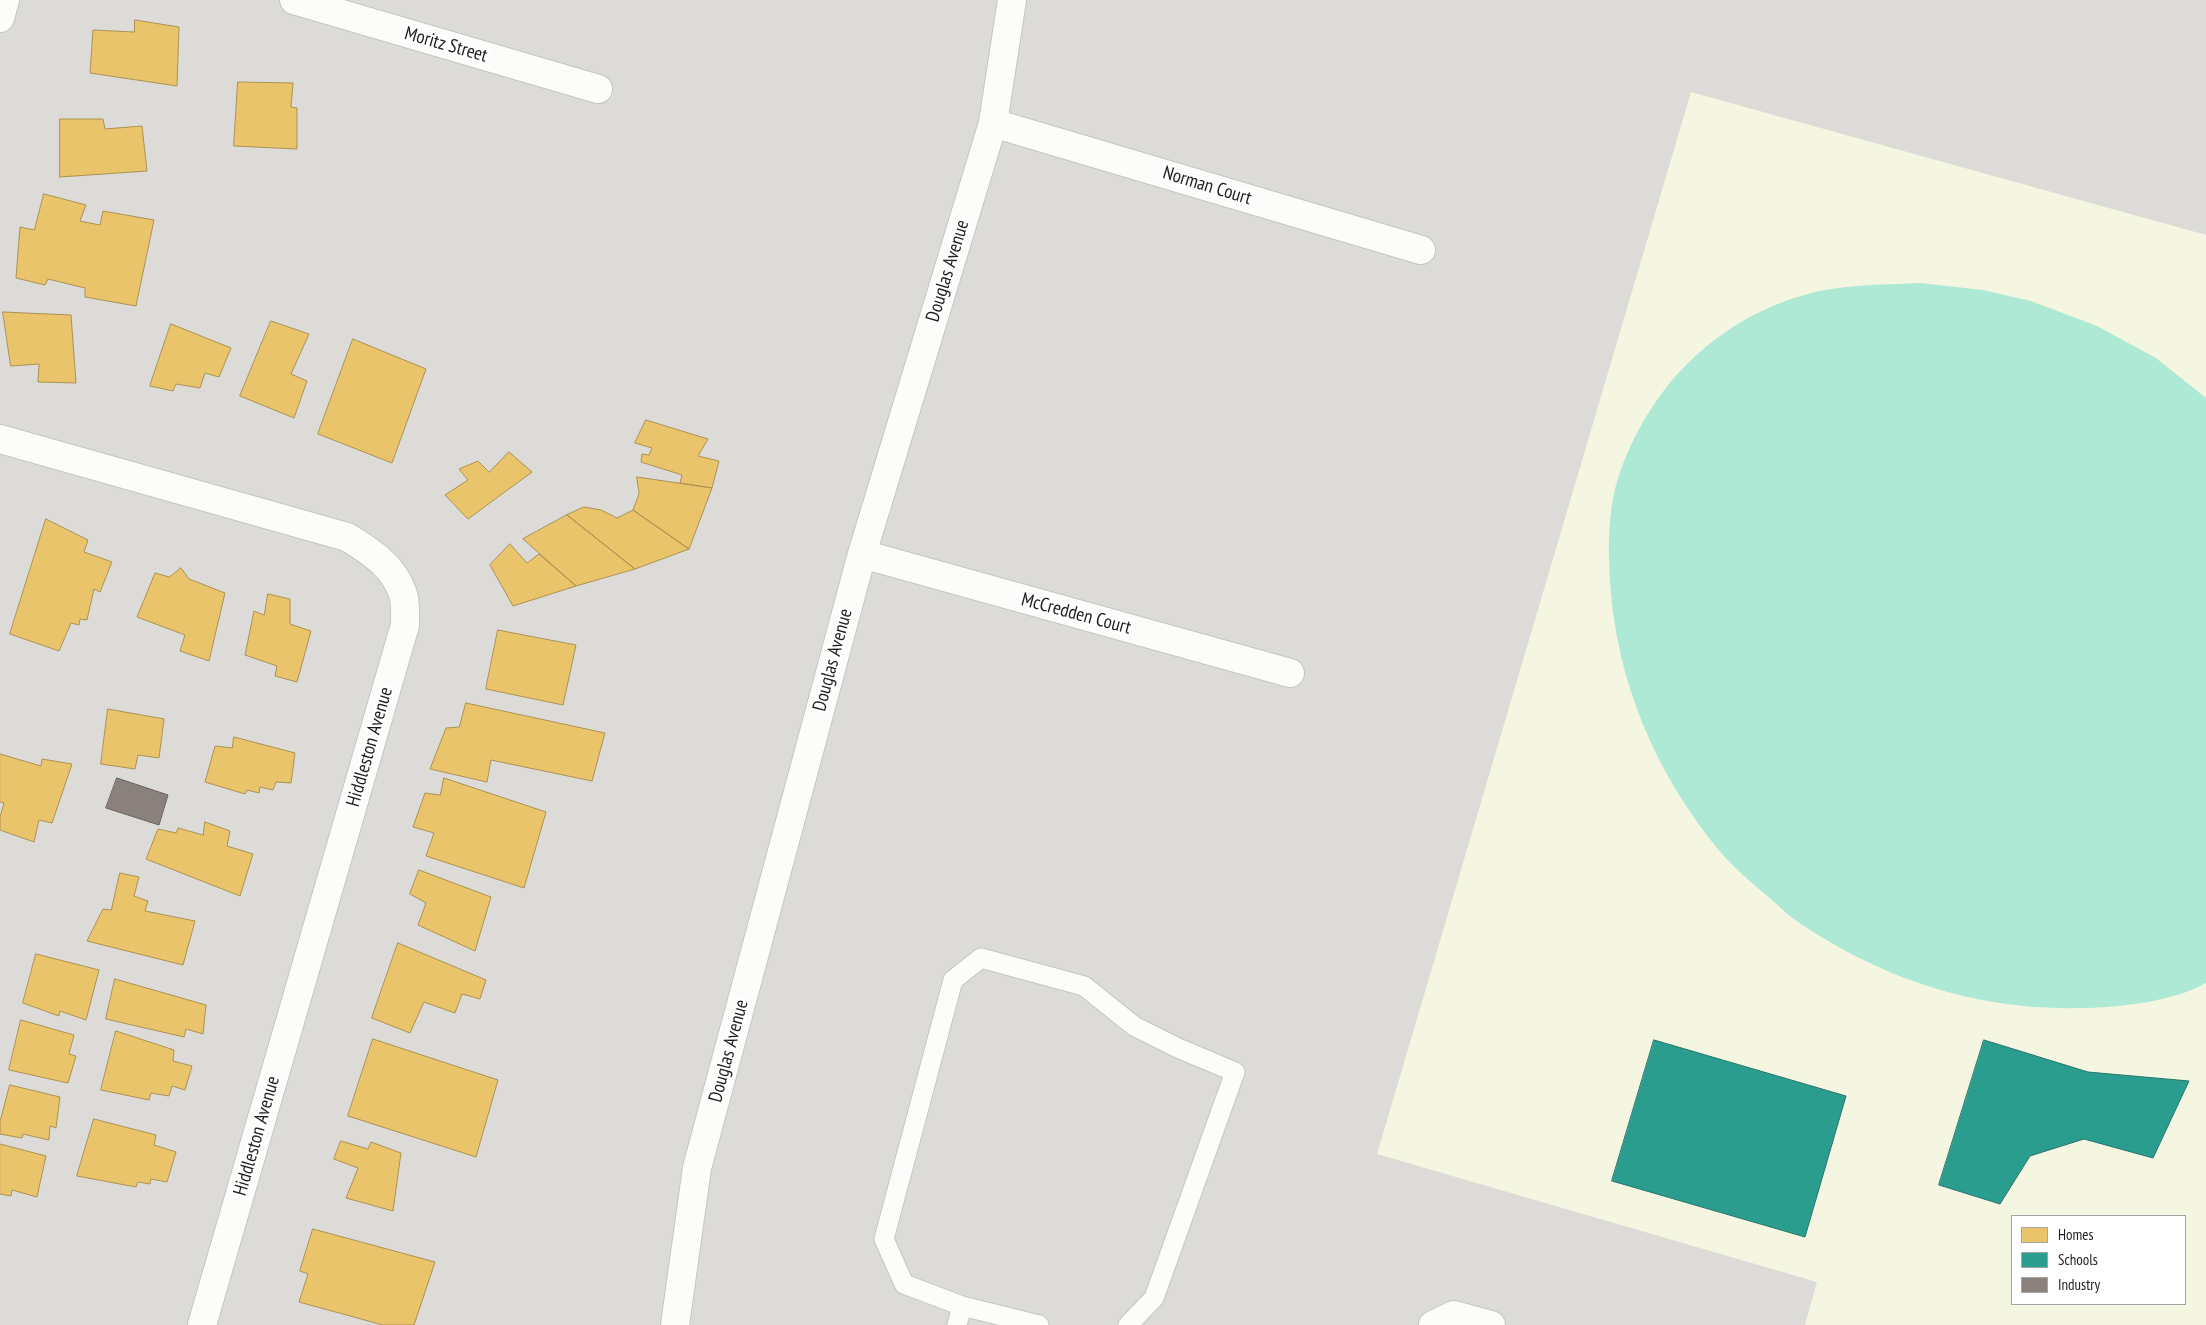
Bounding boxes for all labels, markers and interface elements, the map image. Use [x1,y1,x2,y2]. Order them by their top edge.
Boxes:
street label: Moritz Street [402,22,490,68]
street label: Norman Court [1160,162,1254,210]
street label: Douglas Avenue [922,217,974,325]
street label: McCredden Court [1019,588,1133,640]
street label: Douglas Avenue [808,606,858,714]
street label: Hiddleston Avenue [342,685,398,809]
street label: Douglas Avenue [704,997,754,1105]
street label: Hiddleston Avenue [229,1074,285,1198]
legend [2011,1215,2186,1305]
text: Homes [2058,1225,2094,1244]
text: Schools [2058,1250,2098,1269]
text: Industry [2058,1275,2100,1294]

